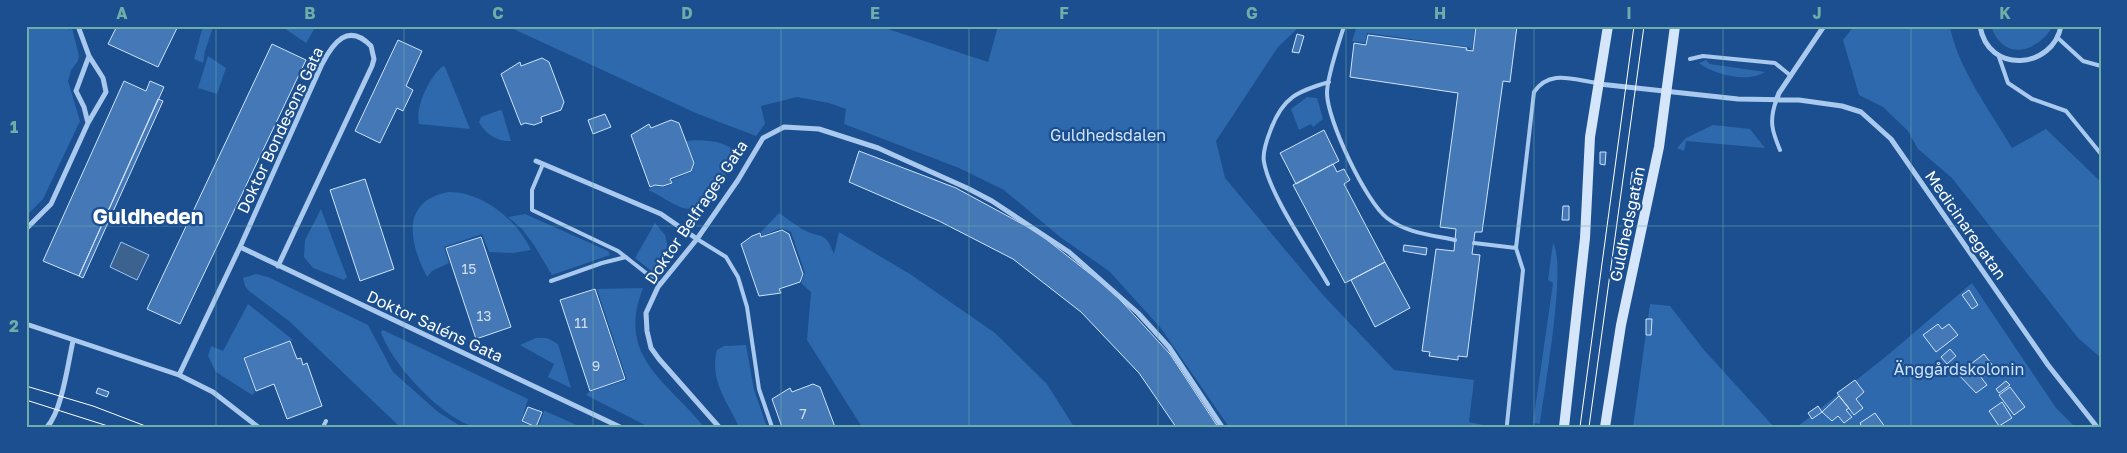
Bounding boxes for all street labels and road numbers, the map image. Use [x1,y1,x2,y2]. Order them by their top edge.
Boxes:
street label: Doktor Bondesons Gata [233,43,327,217]
street label: Doktor Belfrages Gata [640,136,752,288]
street label: Guldhedsgatan [1605,165,1649,283]
street label: Medicinaregatan [1921,167,2011,283]
street label: Doktor Saléns Gata [364,286,506,366]

